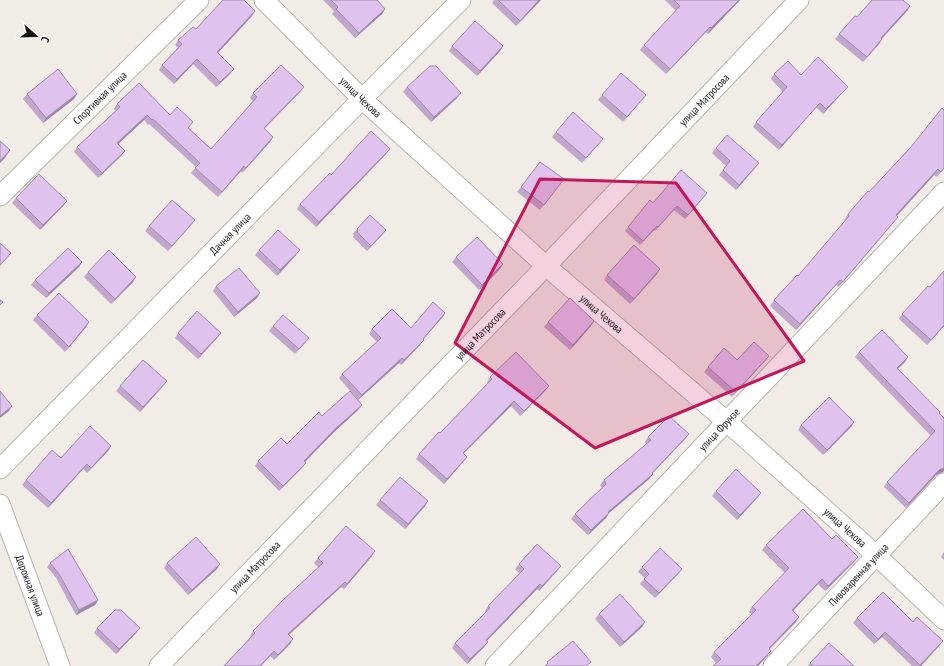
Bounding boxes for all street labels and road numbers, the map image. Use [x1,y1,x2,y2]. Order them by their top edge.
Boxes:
street label: Спортивная улица [70,68,130,127]
street label: улица Матросова [676,71,732,129]
street label: улица Чехова [337,74,384,120]
street label: Дачная улица [207,210,254,258]
street label: улица Чехова [577,291,626,336]
street label: улица Матросова [452,305,509,363]
street label: улица Фрунзе [696,405,743,454]
street label: улица Чехова [821,505,869,550]
street label: улица Матросова [227,538,283,596]
street label: Пивоваренная улица [826,540,891,609]
street label: Дорожная улица [12,553,48,618]

